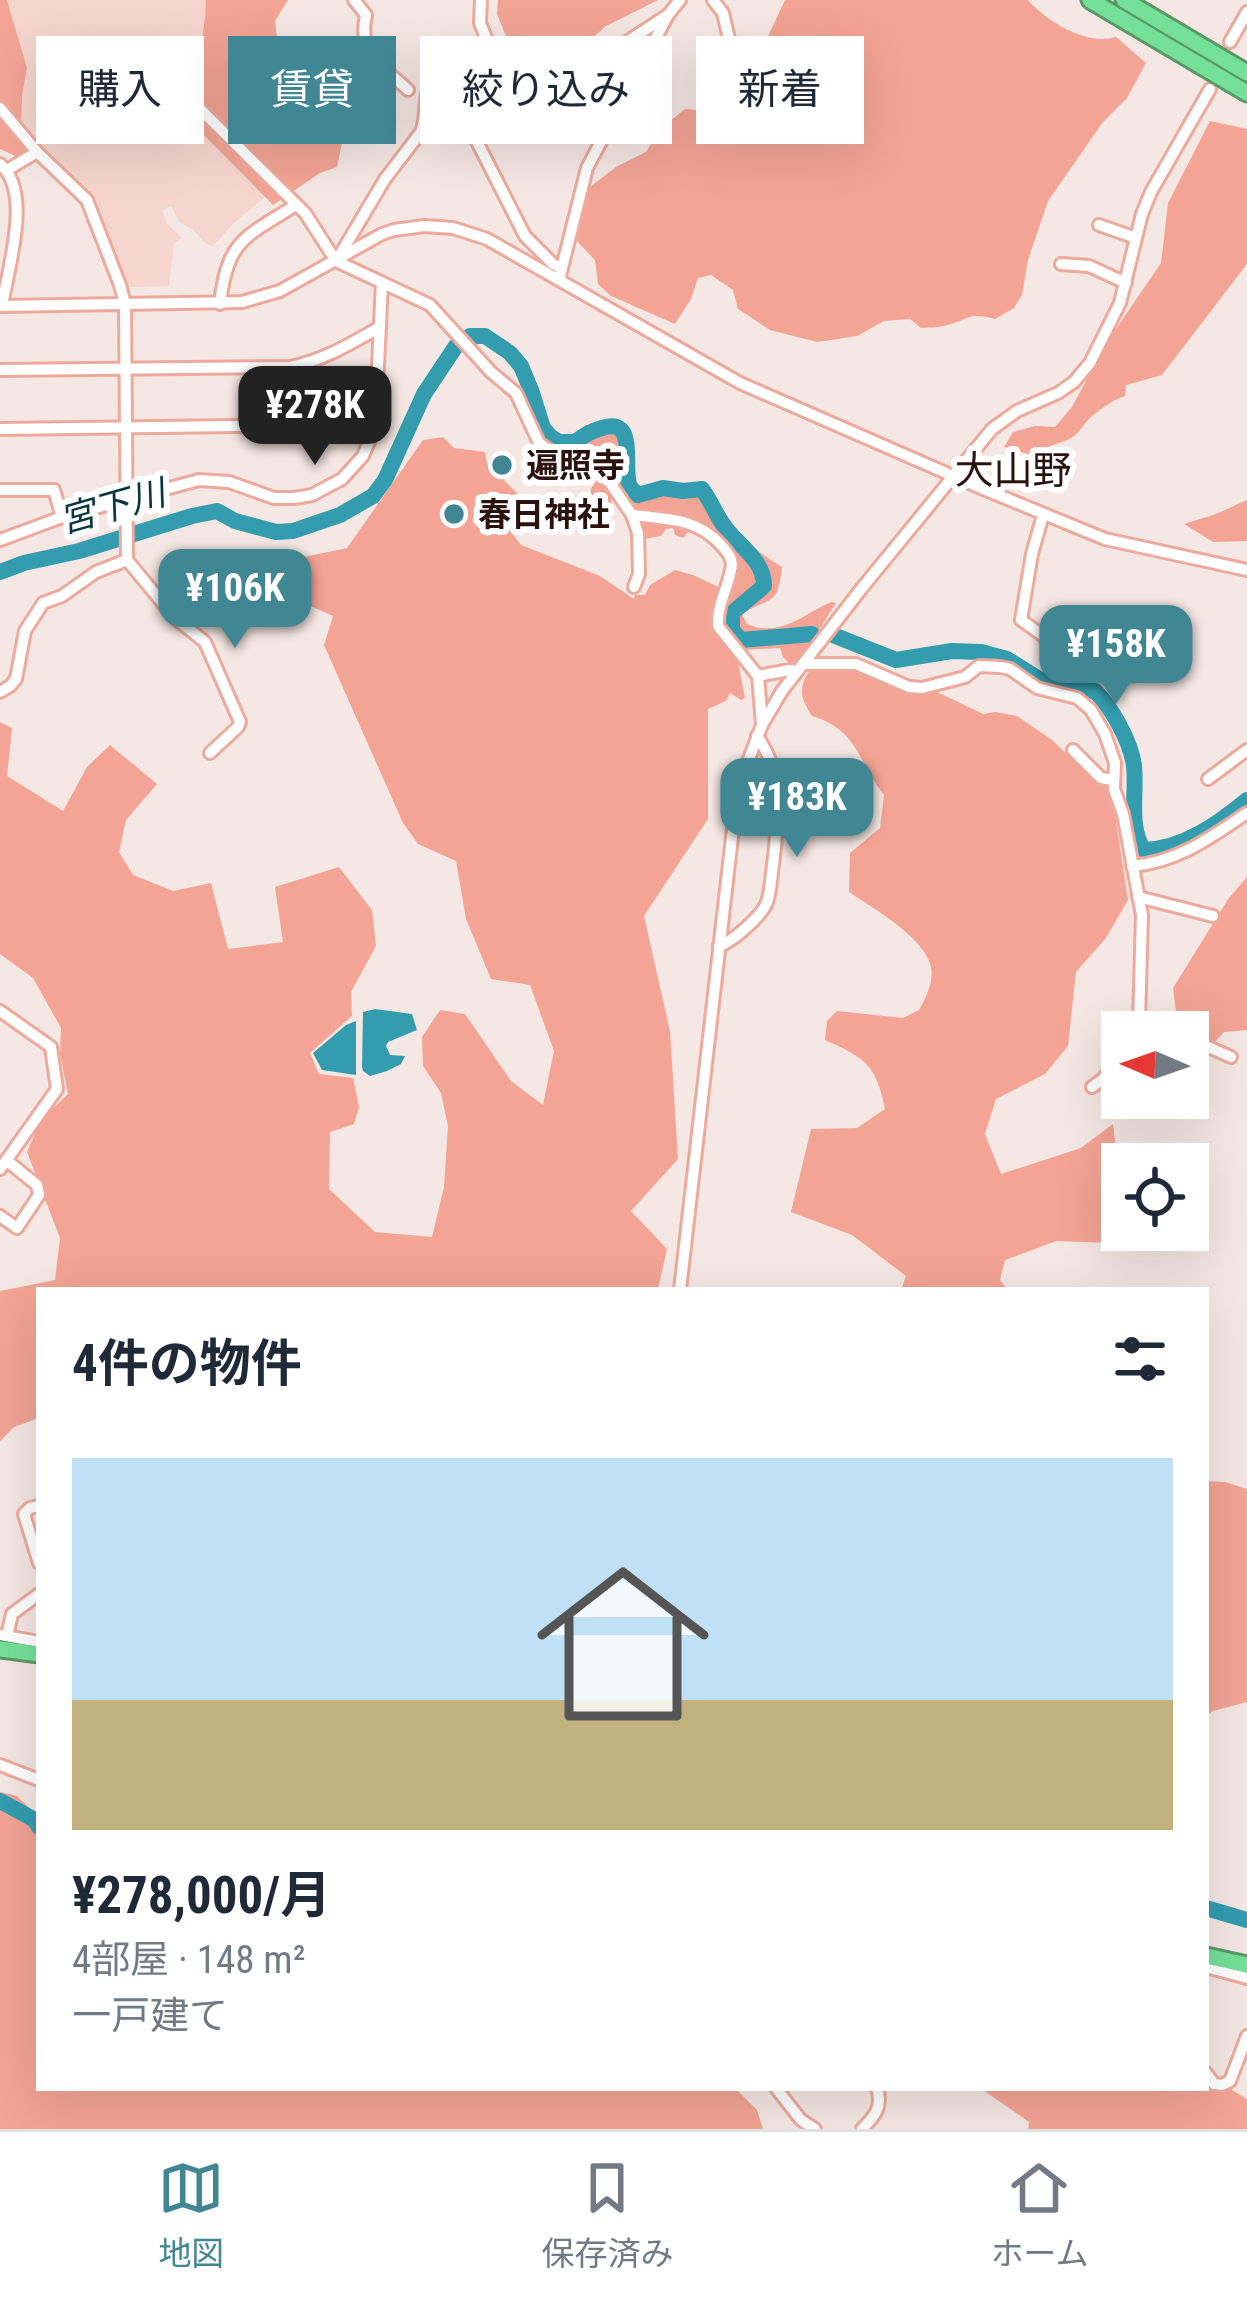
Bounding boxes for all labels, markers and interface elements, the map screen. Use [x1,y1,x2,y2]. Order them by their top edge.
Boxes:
chip: 購入 [36,36,204,144]
chip: 賃貸 [228,36,396,144]
chip: 絞り込み [420,36,672,144]
chip: 新着 [696,36,864,144]
pin: ¥278K [231,366,399,468]
text: ¥278K [265,382,365,428]
place label: 遍照寺 [526,446,625,485]
district label: 大山野 [954,448,1072,494]
marker: 遍照寺 [489,452,515,478]
water label: 宮下川 [55,471,174,542]
place label: 春日神社 [478,495,610,534]
marker: 春日神社 [441,501,467,527]
pin: ¥106K [151,549,319,651]
text: ¥106K [185,565,285,611]
pin: ¥158K [1032,605,1200,707]
text: ¥158K [1066,621,1166,667]
pin: ¥183K [713,758,881,860]
text: ¥183K [747,774,847,820]
north arrow [1101,1011,1209,1119]
map controls [1101,1011,1209,1251]
button: locate [1101,1143,1209,1251]
icon: filters [1107,1326,1173,1392]
text: 4件の物件 [72,1334,302,1393]
icon: home [515,1536,731,1752]
text: ¥278,000/月 [72,1866,331,1925]
text: 4部屋 · 148 m² [72,1937,306,1983]
text: 一戸建て [72,1993,228,2039]
tab: 地図 [158,2155,224,2275]
tab: 保存済み [541,2155,673,2275]
tab: ホーム [990,2155,1088,2275]

